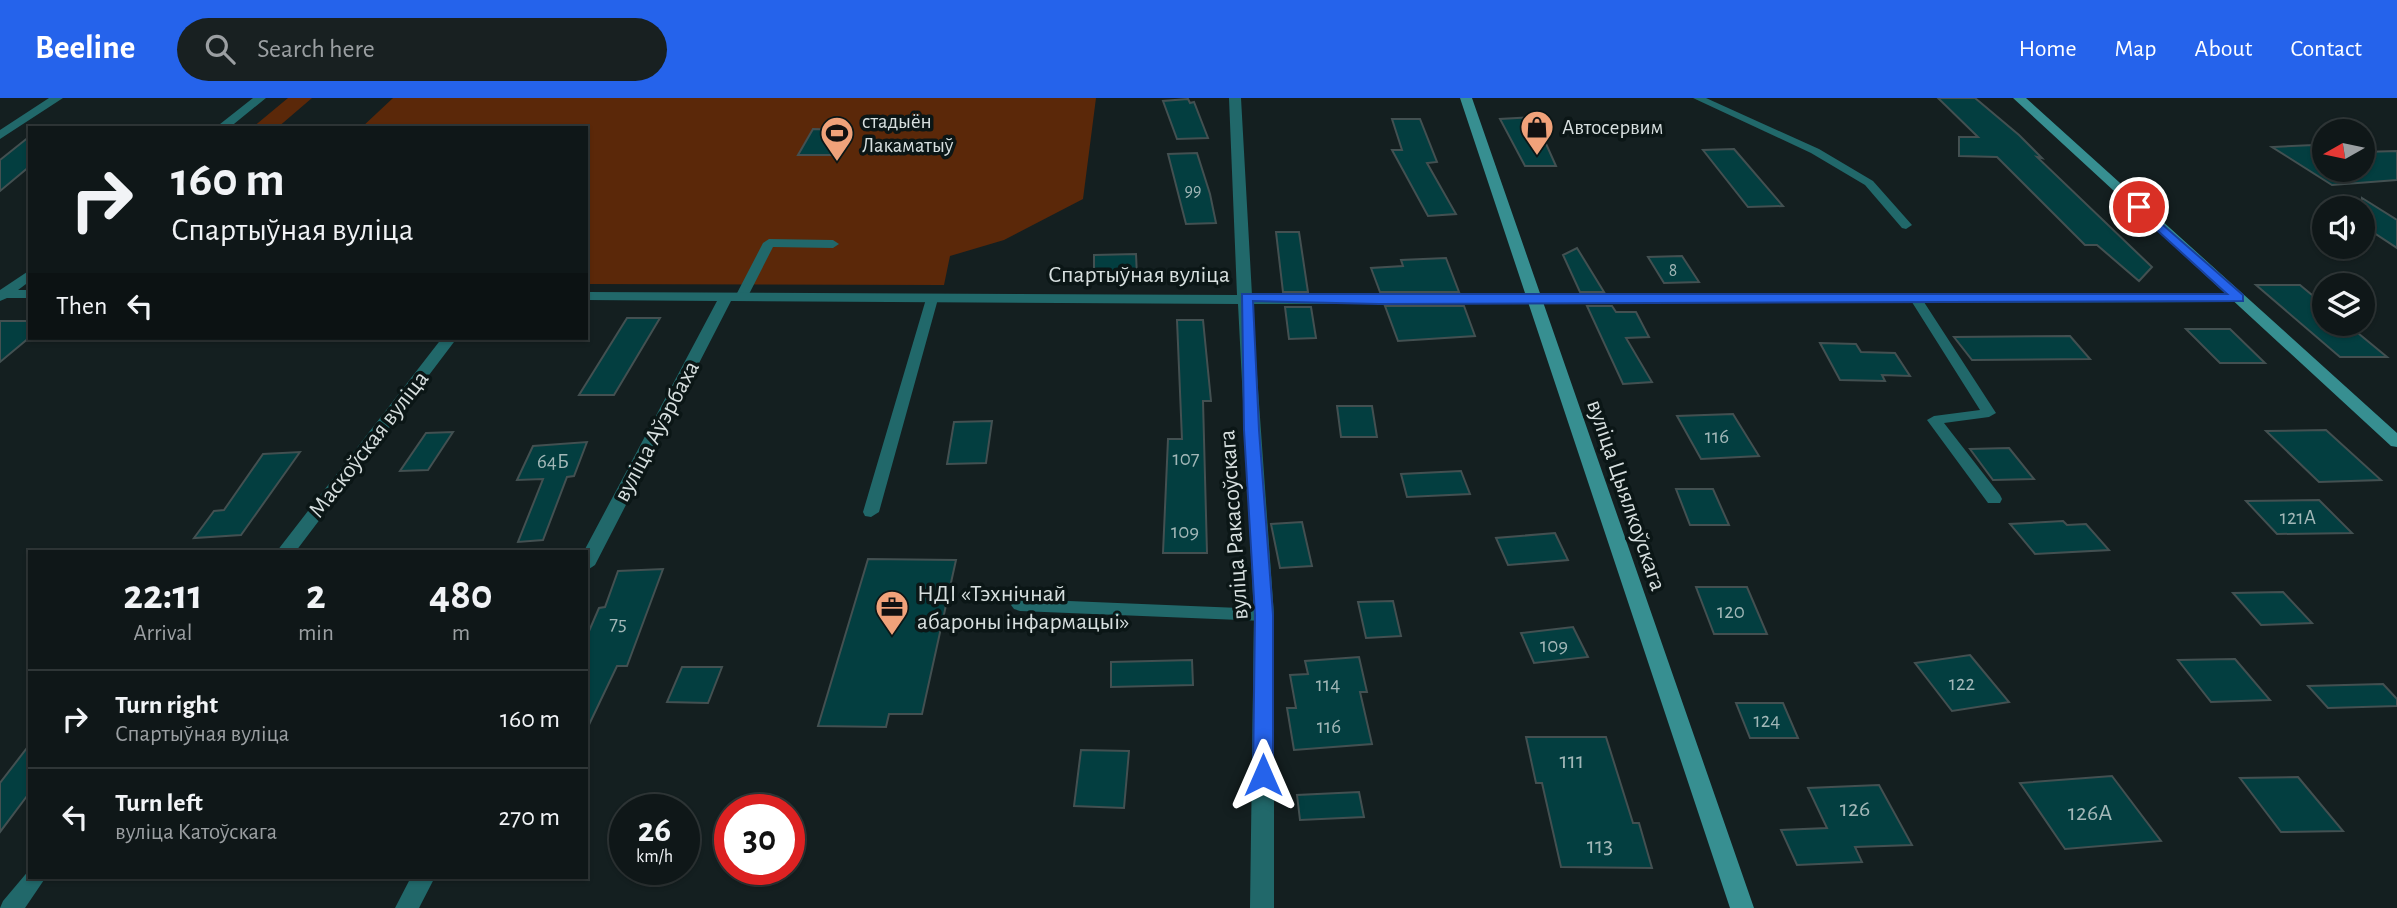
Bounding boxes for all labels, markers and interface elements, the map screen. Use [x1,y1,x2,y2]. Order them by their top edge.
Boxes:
search box [177,18,667,81]
icon: search [201,30,239,68]
text: Beeline [35,32,135,65]
text: Search here [257,36,375,62]
text: Home [2019,37,2077,61]
text: Map [2115,37,2157,61]
text: About [2195,37,2252,61]
text: Contact [2290,37,2362,61]
shop icon: Автосервим [1518,108,1556,157]
place label: стадыён Лакаматыў [862,111,954,156]
sports icon: стадыён Лакаматыў [818,114,856,163]
place label: Автосервим [1562,117,1663,138]
north arrow [2312,119,2375,182]
map controls [2312,119,2375,336]
icon: right [56,154,147,245]
text: 160 m [171,156,285,205]
pin [2109,177,2169,237]
house number: 99 [1185,182,1201,200]
icon: arrive [2120,188,2158,226]
button: sound [2312,196,2375,259]
text: Спартыўная вуліца [171,214,414,246]
house number: 8 [1669,262,1677,280]
street label: Спартыўная вуліца [1048,263,1230,287]
button: layers [2312,273,2375,336]
icon: left [121,287,159,325]
text: Then [56,293,107,319]
street label: вуліца Аўэрбаха [610,357,704,506]
street label: Маскоўская вуліца [304,367,433,522]
street label: вуліца Цыялкоўскага [1582,397,1670,594]
house number: 116 [1705,426,1729,447]
street label: вуліца Ракасоўскага [1215,429,1253,621]
house number: 107 [1172,448,1200,469]
house number: 64Б [537,451,569,472]
house number: 121А [2280,507,2316,528]
house number: 109 [1171,521,1199,542]
text: 22:11 [123,574,203,616]
text: 2 [306,574,326,616]
text: 480 [429,574,493,616]
place label: НДІ «Тэхнічнай абароны інфармацыі» [917,582,1130,634]
office icon: НДІ «Тэхнічнай абароны інфармацыі» [873,588,911,637]
house number: 120 [1717,601,1745,622]
house number: 75 [609,613,627,634]
text: Arrival [133,622,193,645]
text: min [298,622,334,645]
text: m [452,622,470,645]
house number: 109 [1540,635,1568,656]
house number: 122 [1949,673,1975,694]
house number: 114 [1316,674,1340,695]
text: Turn right [115,692,218,718]
icon: right [56,700,94,738]
text: 160 m [500,706,560,732]
house number: 124 [1754,710,1780,731]
house number: 116 [1317,716,1341,737]
text: Спартыўная вуліца [115,723,289,746]
position arrow [1226,738,1300,812]
house number: 111 [1560,749,1584,773]
text: Turn left [115,790,203,816]
speed limit sign: 30 [714,794,805,885]
house number: 126 [1840,797,1870,821]
icon: left [56,798,94,836]
house number: 126А [2068,801,2112,825]
text: 270 m [499,804,560,830]
text: 26 [638,813,671,848]
text: вуліца Катоўскага [115,821,277,844]
house number: 113 [1587,834,1613,858]
text: km/h [636,848,673,866]

